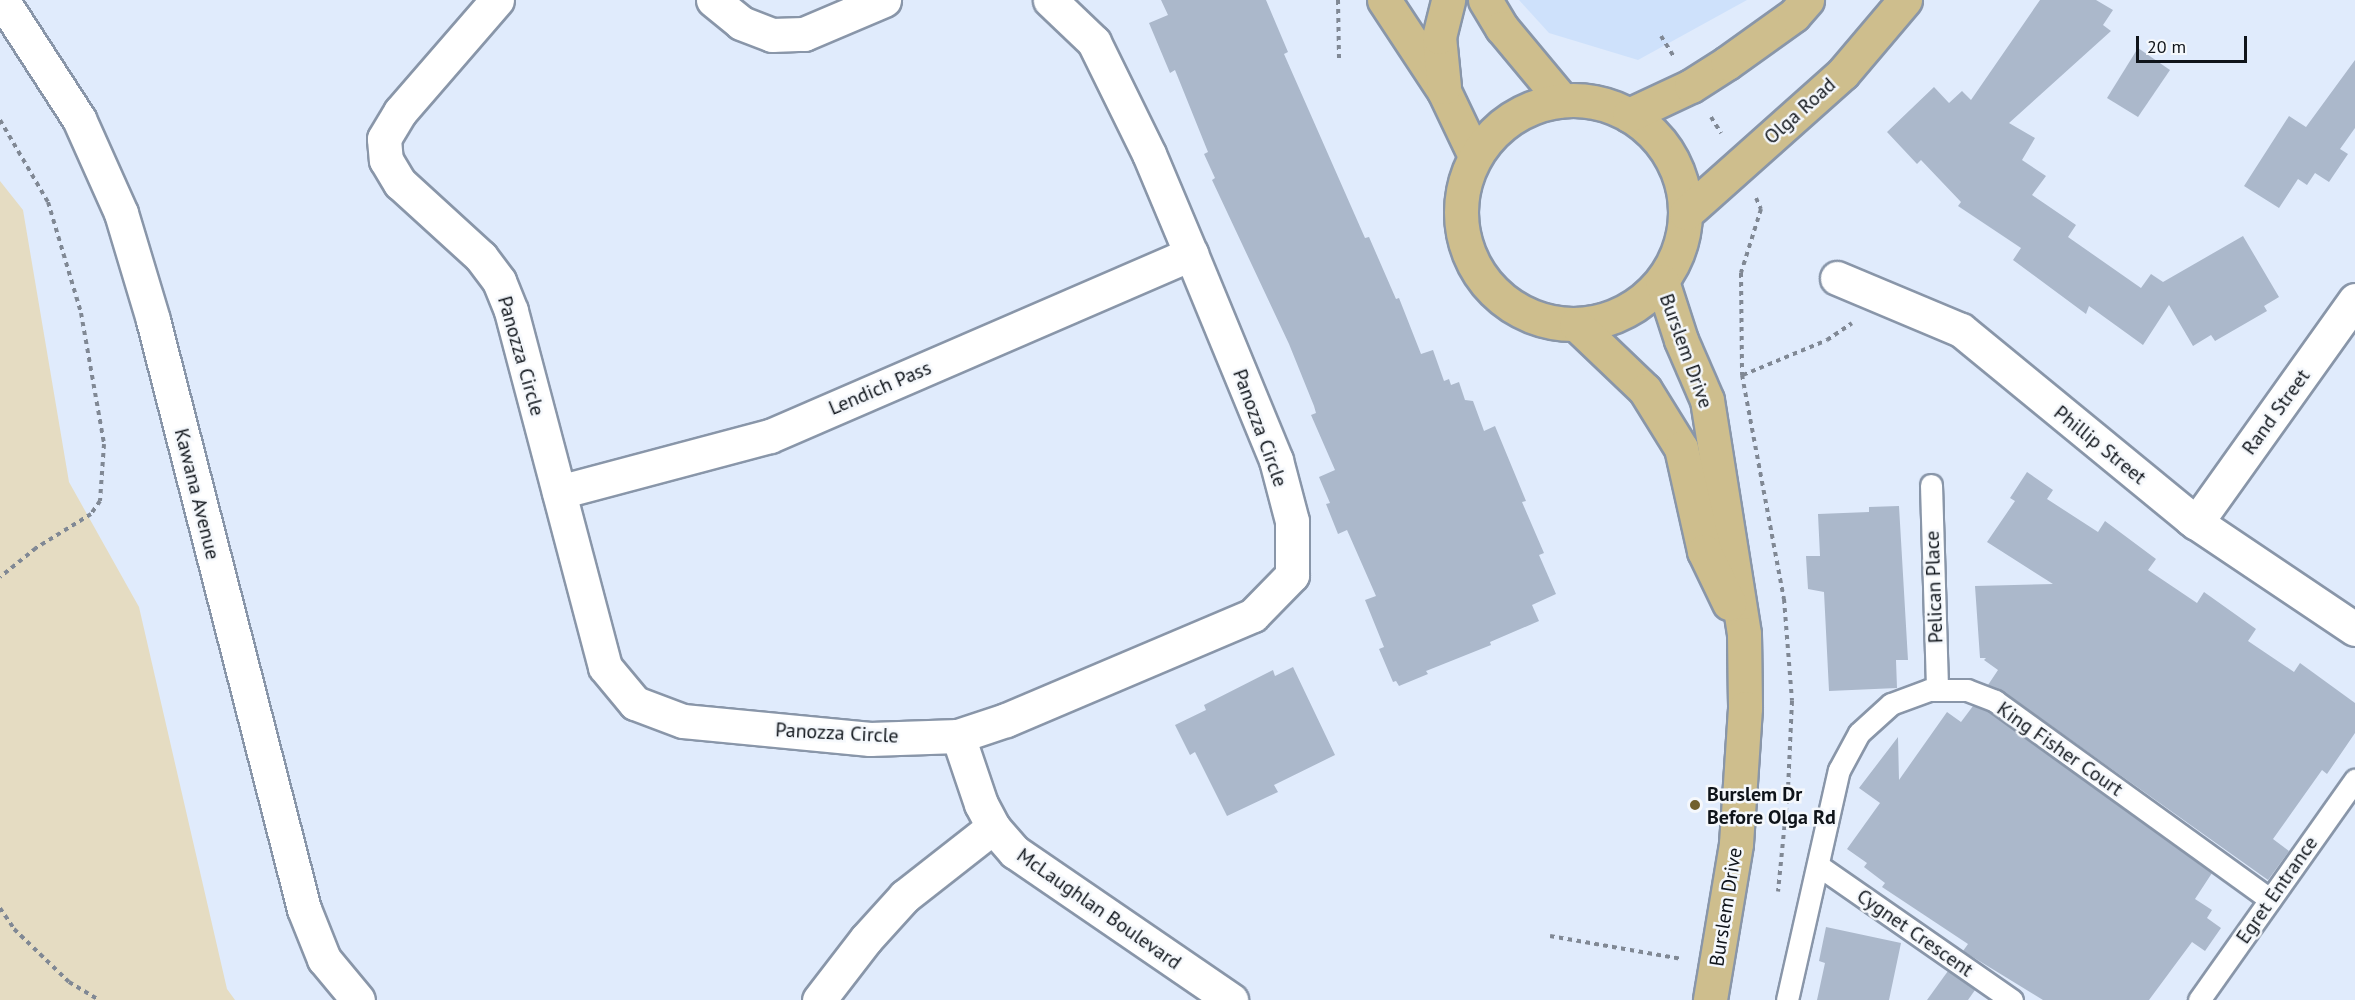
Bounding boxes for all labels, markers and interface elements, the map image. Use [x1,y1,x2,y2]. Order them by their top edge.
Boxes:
scale bar [2139,24,2250,62]
text: 20 m [2147,35,2186,58]
street label: Olga Road [1759,73,1841,149]
street label: Burslem Drive [1654,290,1718,412]
street label: Panozza Circle [492,293,550,419]
street label: Lendich Pass [825,356,935,420]
street label: Rand Street [2237,365,2315,459]
street label: Panozza Circle [1228,366,1292,490]
street label: Phillip Street [2049,401,2151,489]
street label: Kawana Avenue [169,426,225,562]
street label: Pelican Place [1920,530,1948,644]
street label: King Fisher Court [1992,697,2128,801]
street label: Panozza Circle [775,718,899,748]
place label: Burslem Dr Before Olga Rd [1707,782,1836,829]
marker: Burslem Dr Before Olga Rd [1688,798,1702,812]
street label: Egret Entrance [2231,832,2323,948]
street label: McLaughlan Boulevard [1012,843,1186,975]
street label: Burslem Drive [1705,846,1747,968]
street label: Cygnet Crescent [1852,884,1978,982]

